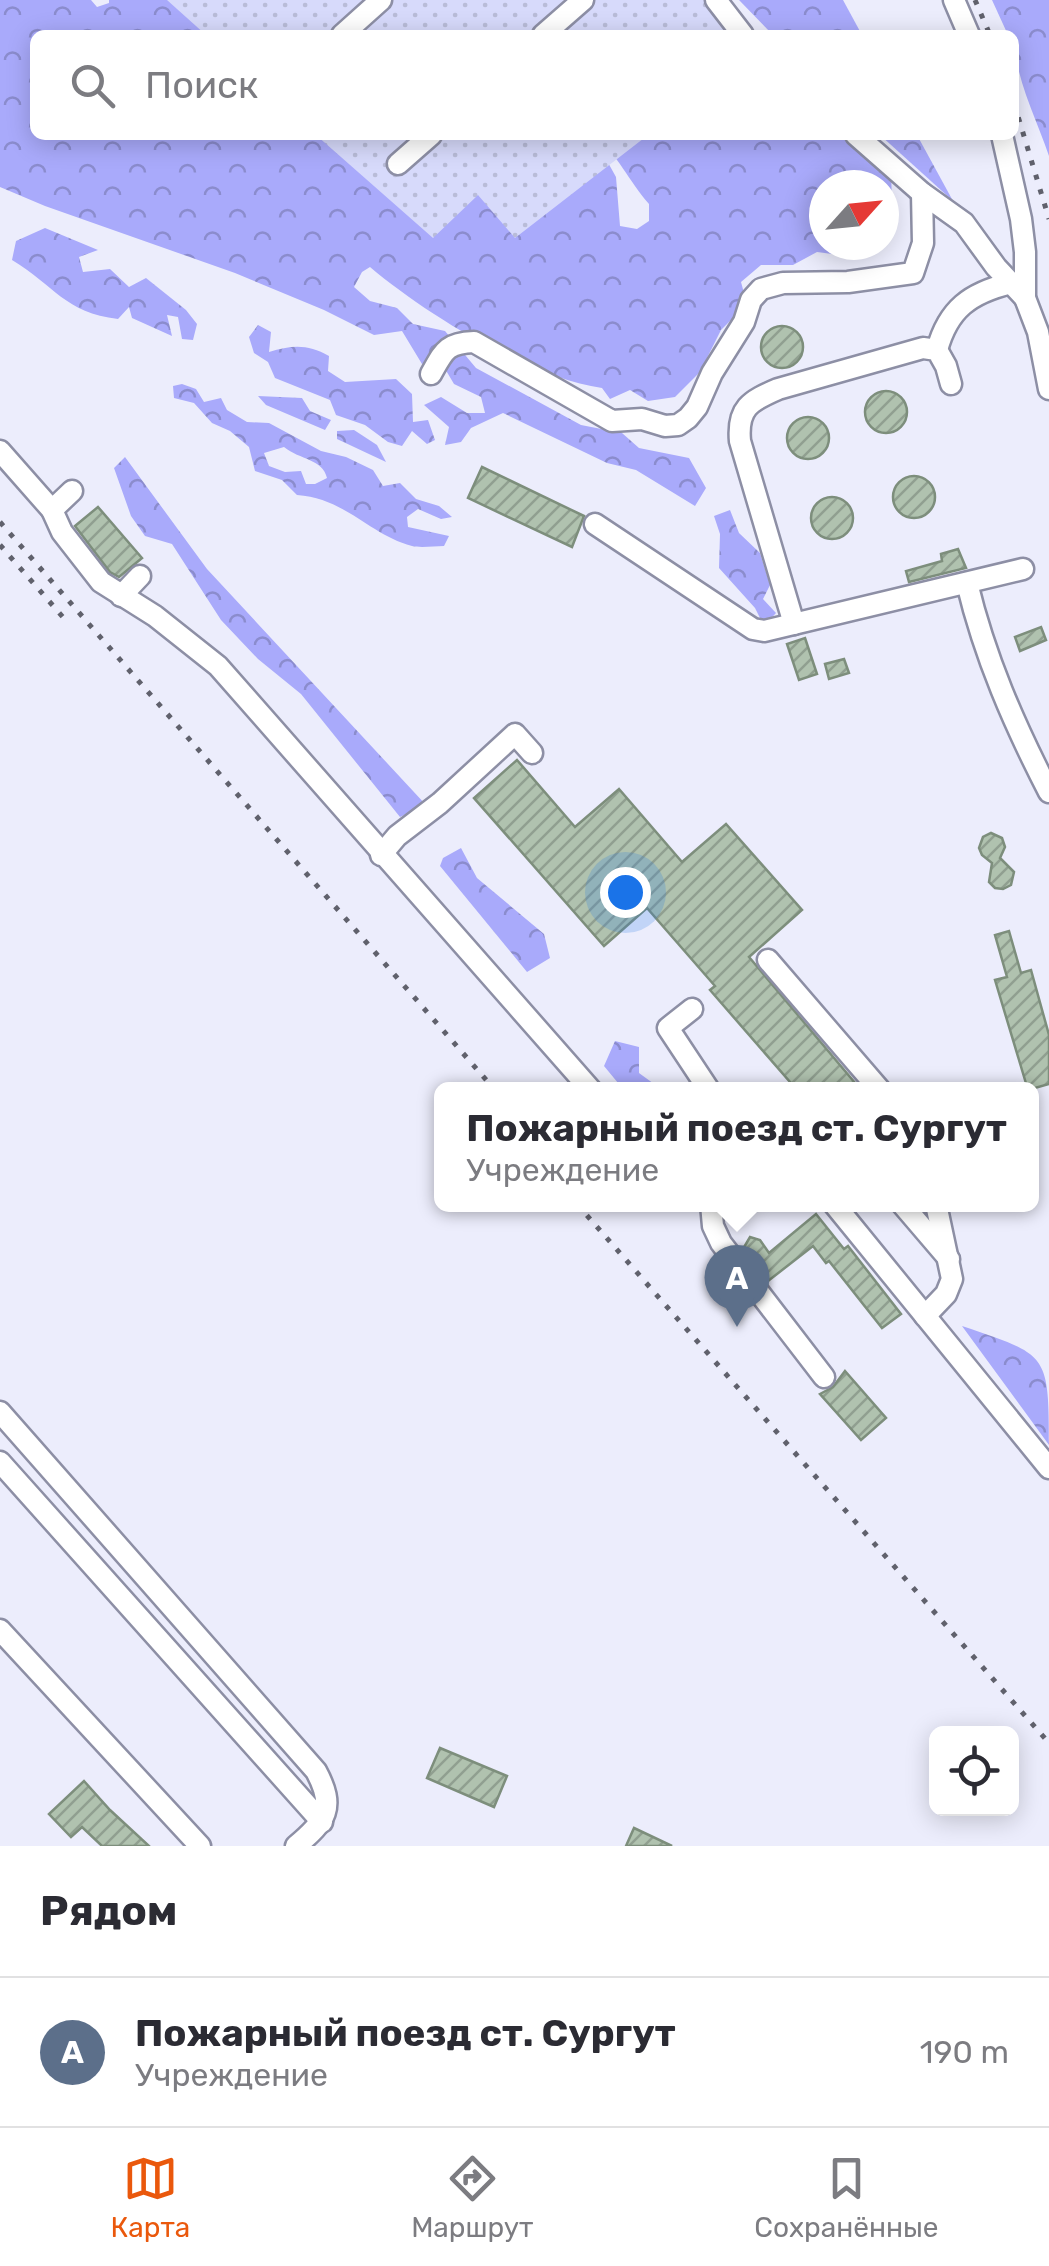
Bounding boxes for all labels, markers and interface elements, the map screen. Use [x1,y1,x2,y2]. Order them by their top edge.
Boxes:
search box [30,30,1019,140]
icon: search [65,58,120,113]
text: Поиск [145,62,258,108]
north arrow [809,170,899,260]
your location [600,867,651,918]
popup [434,1082,1039,1212]
text: Пожарный поезд ст. Сургут [466,1105,1007,1151]
text: Учреждение [466,1151,659,1189]
pin: A [704,1244,770,1327]
map controls [929,1726,1019,1816]
button: locate [929,1726,1019,1816]
text: Рядом [40,1886,177,1936]
text: Пожарный поезд ст. Сургут [135,2010,676,2056]
text: A [61,2033,84,2071]
text: 190 m [920,2033,1009,2071]
text: Учреждение [135,2056,328,2094]
tab: Карта [110,2151,190,2244]
tab: Маршрут [411,2151,533,2244]
tab: Сохранённые [754,2151,939,2244]

